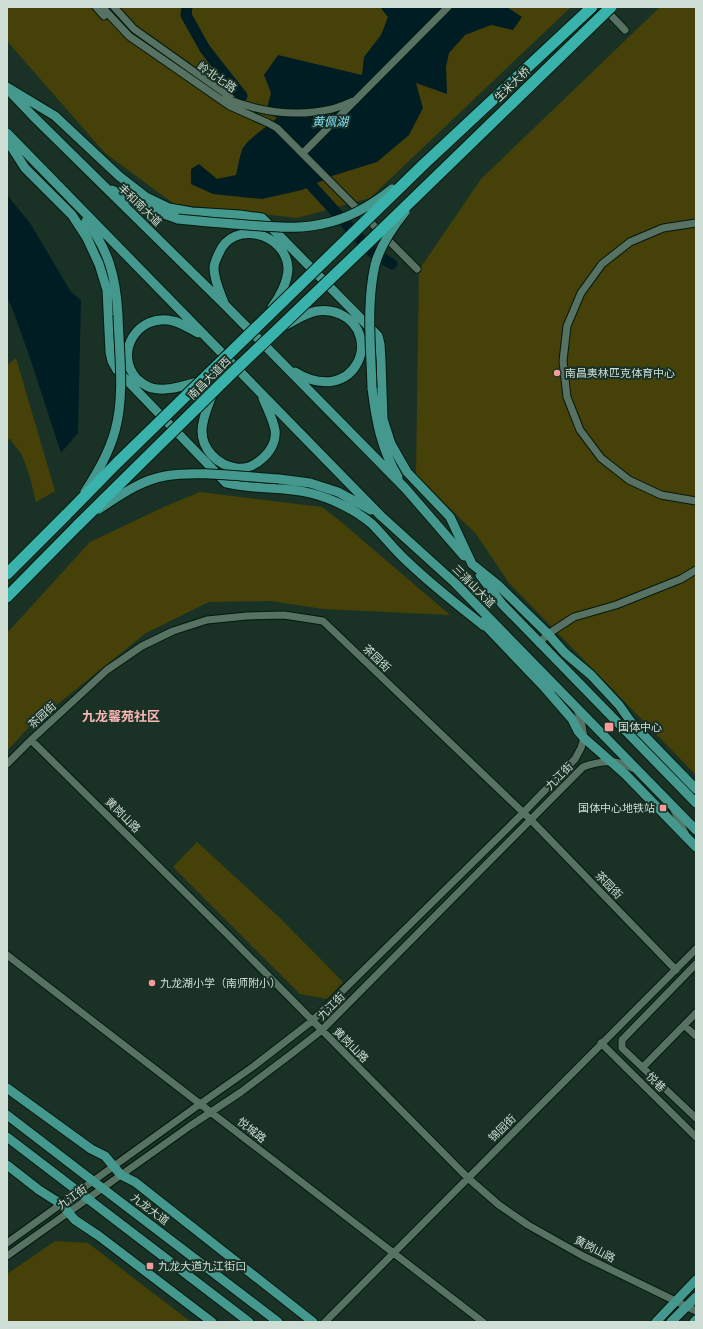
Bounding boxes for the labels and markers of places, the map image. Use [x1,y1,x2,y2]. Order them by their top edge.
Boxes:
place label: 南昌奥林匹克体育中心 [565,367,675,380]
marker: 南昌奥林匹克体育中心 [552,368,562,378]
marker: 国体中心 [603,721,615,733]
place label: 国体中心 [618,721,662,734]
place label: 国体中心地铁站 [578,802,655,815]
marker: 国体中心地铁站 [658,803,668,813]
place label: 九龙湖小学（南师附小） [160,977,281,990]
marker: 九龙湖小学（南师附小） [147,978,157,988]
place label: 九龙大道九江街口 [158,1260,246,1273]
marker: 九龙大道九江街口 [145,1261,155,1271]

